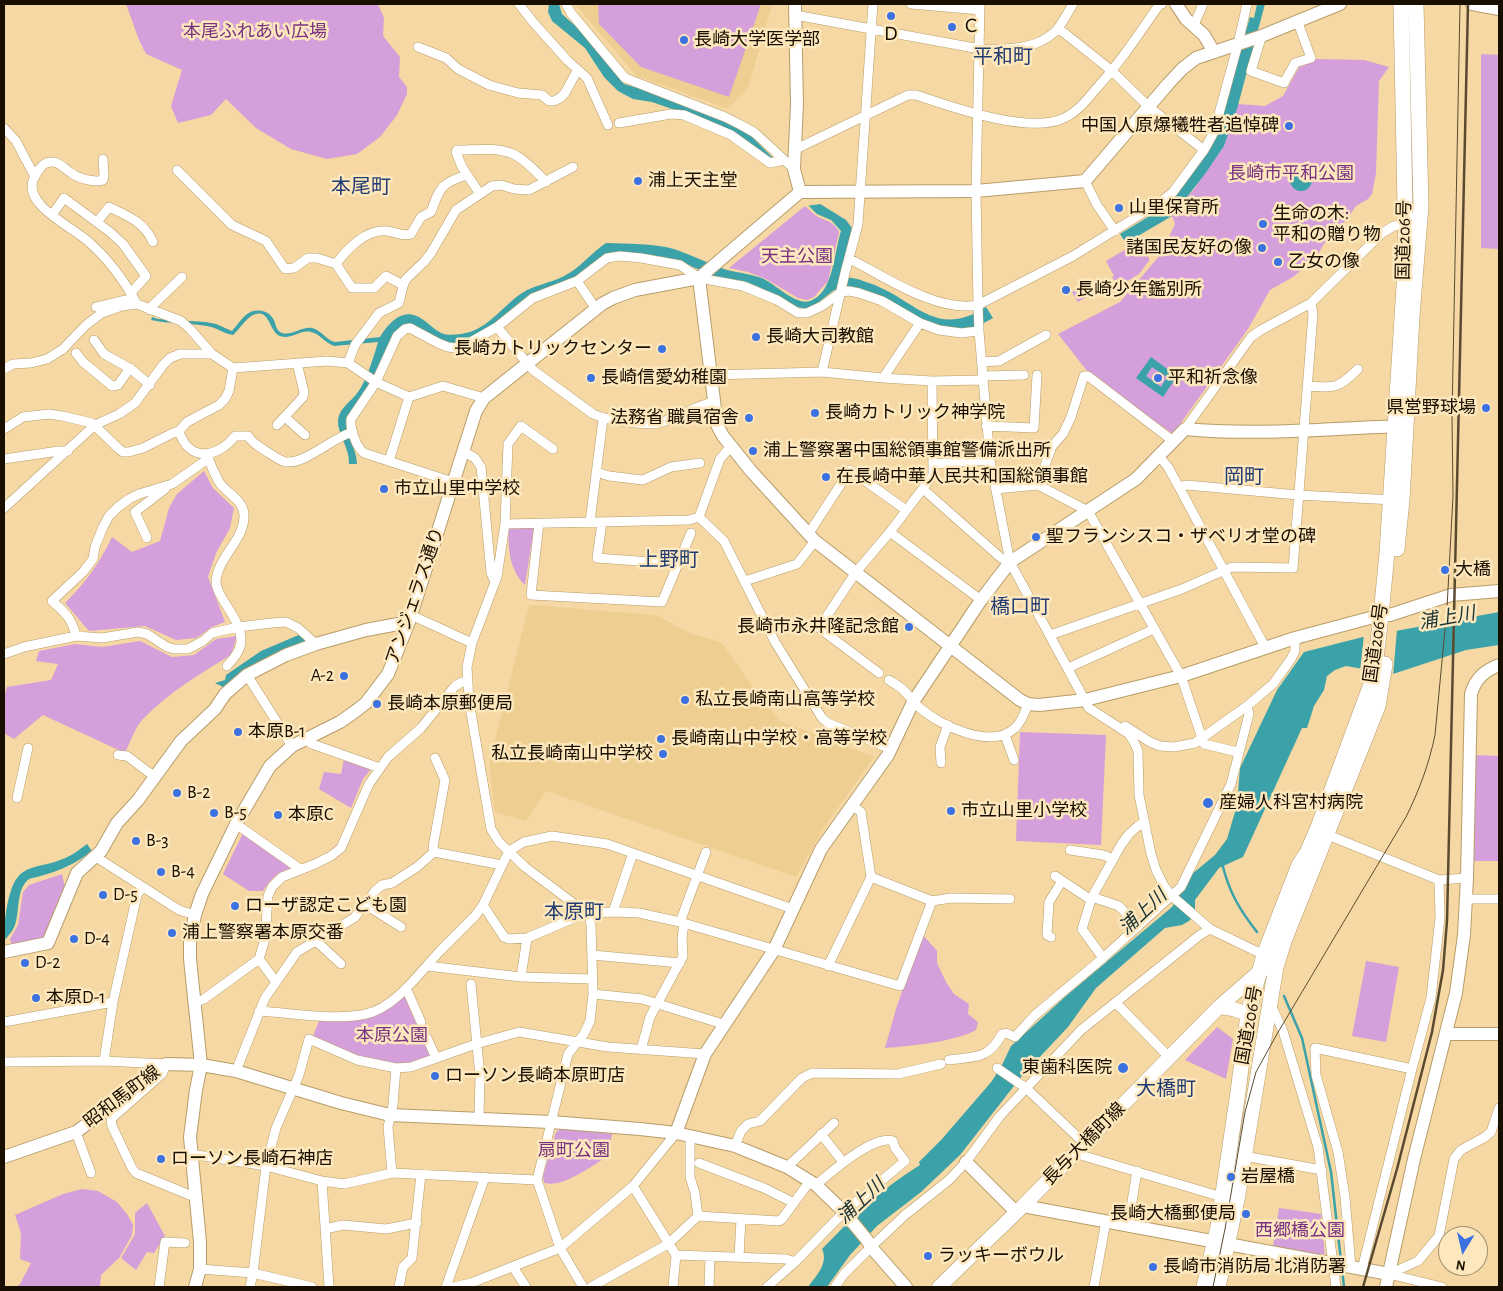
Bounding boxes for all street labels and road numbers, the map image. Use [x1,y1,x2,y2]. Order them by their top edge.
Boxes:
street label: 国道206号 [1393,200,1415,280]
street label: アンジェラス通り [381,524,449,668]
street label: 国道206号 [1360,602,1392,684]
street label: 国道206号 [1231,984,1267,1066]
street label: 昭和馬町線 [80,1061,164,1133]
street label: 長与大橋町線 [1038,1098,1130,1190]

